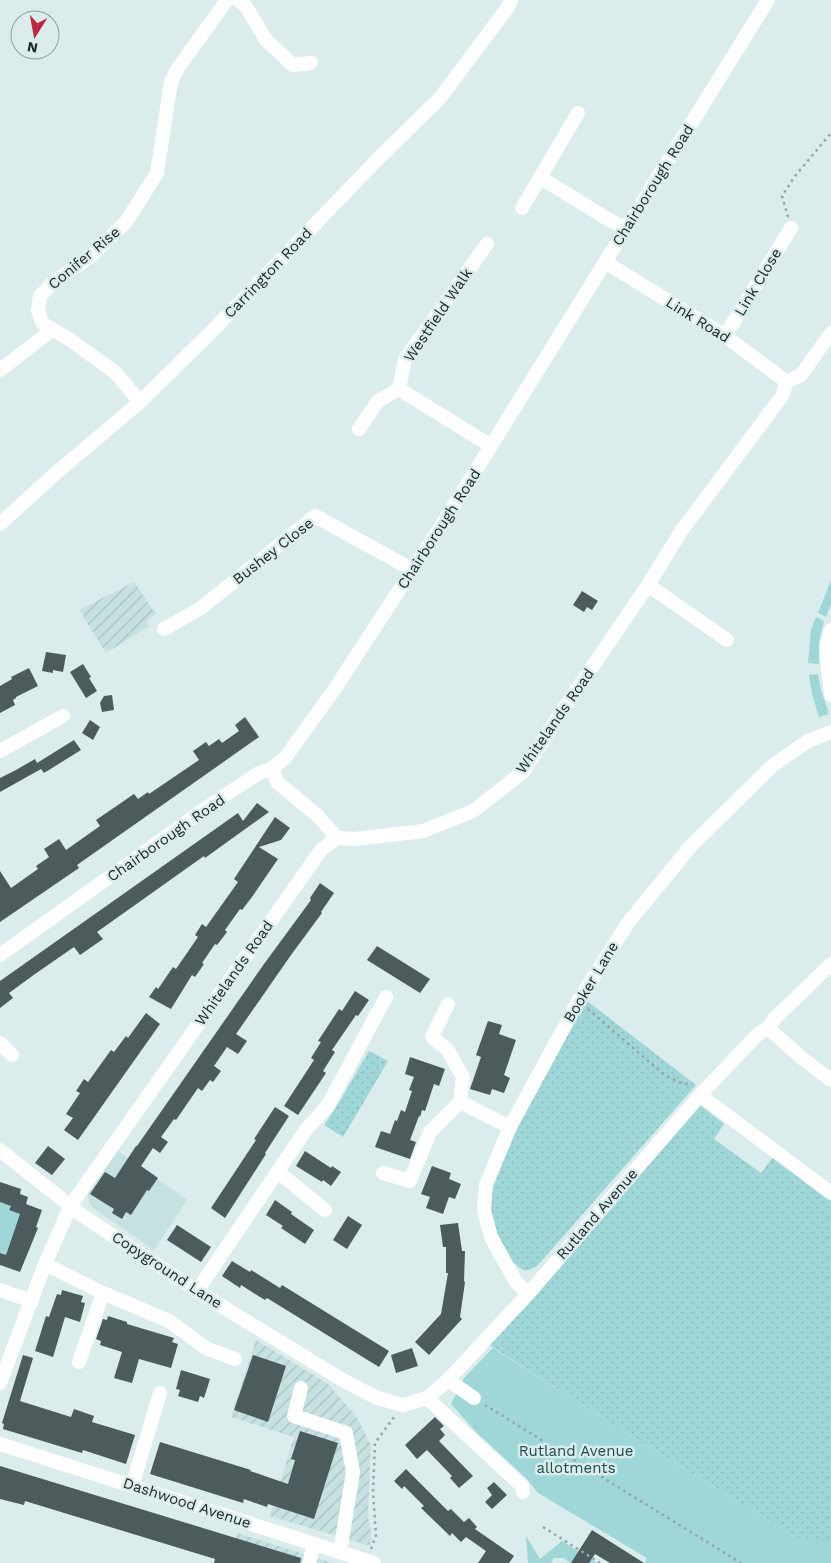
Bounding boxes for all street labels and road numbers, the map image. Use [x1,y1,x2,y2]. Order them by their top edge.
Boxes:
street label: Chairborough Road [608,121,698,249]
street label: Conifer Rise [44,223,124,293]
street label: Carrington Road [220,224,316,322]
street label: Link Close [731,245,785,319]
street label: Westfield Walk [400,264,476,365]
street label: Link Road [663,293,733,347]
street label: Chairborough Road [393,466,485,592]
street label: Bushey Close [229,514,317,588]
street label: Whitelands Road [512,665,598,777]
street label: Chairborough Road [104,791,228,885]
street label: Whitelands Road [191,917,277,1029]
street label: Booker Lane [560,938,622,1026]
street label: Rutland Avenue [553,1165,641,1263]
street label: Copyground Lane [109,1228,225,1312]
street label: Dashwood Avenue [121,1474,253,1532]

